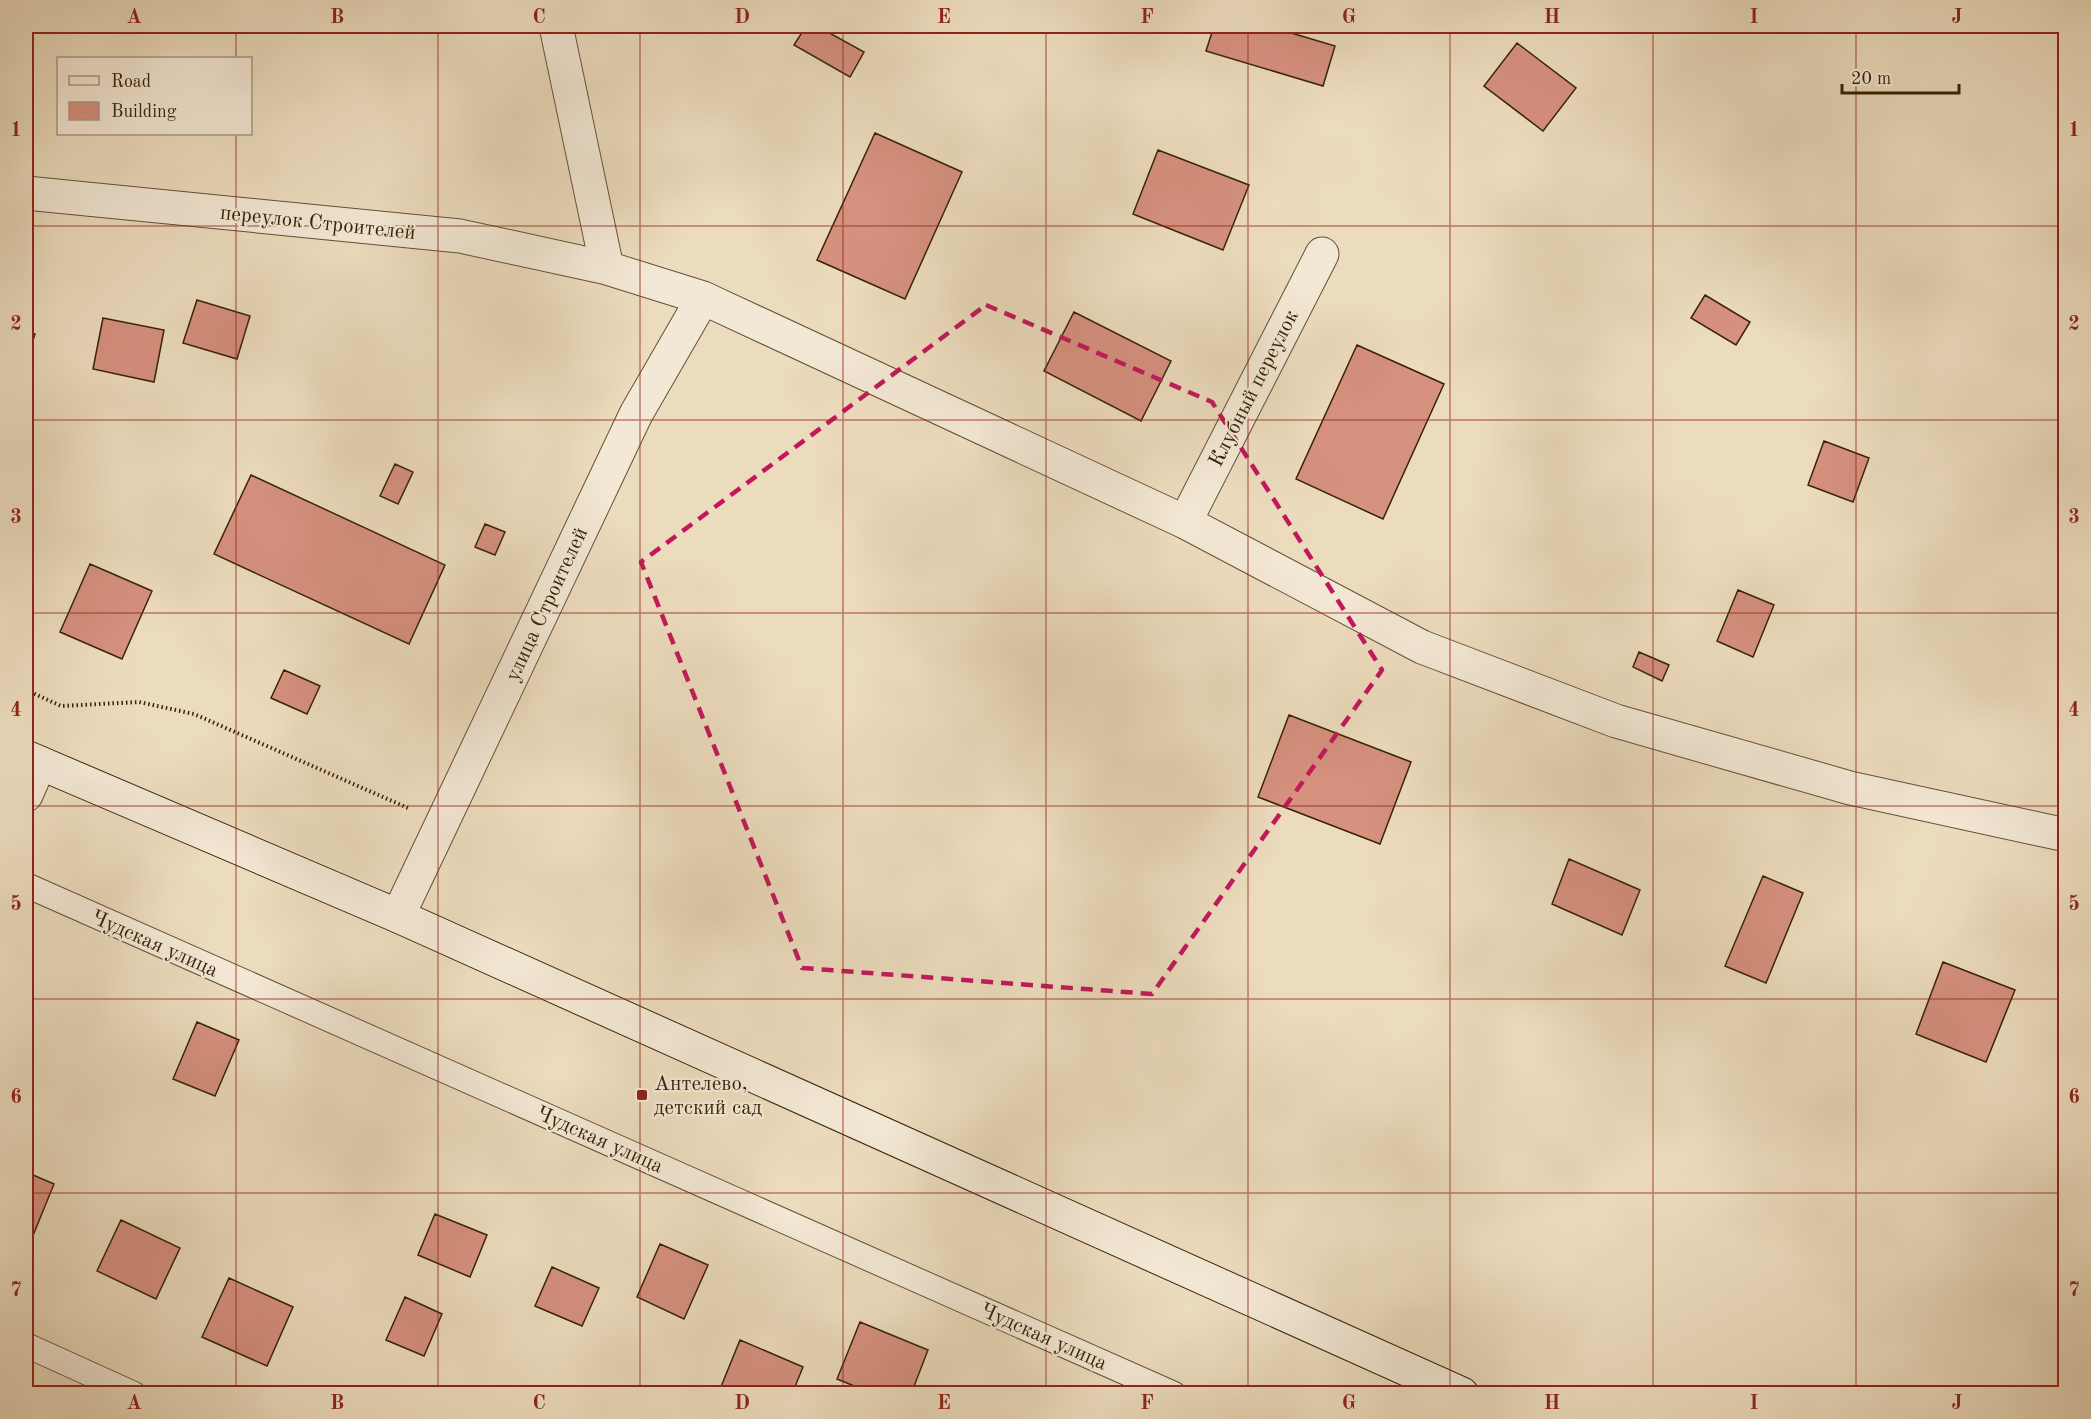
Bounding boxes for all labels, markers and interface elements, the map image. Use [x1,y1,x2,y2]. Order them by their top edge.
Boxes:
text: A [126,8,142,28]
text: B [330,8,344,28]
text: C [532,8,546,28]
text: D [734,8,750,28]
text: E [937,8,951,28]
text: F [1140,8,1154,28]
text: G [1342,8,1356,28]
text: H [1544,8,1560,28]
text: I [1750,8,1758,28]
text: J [1952,8,1963,28]
legend [57,57,252,135]
scale bar [1842,57,1959,95]
text: 20 m [1851,70,1891,88]
text: Road [111,73,151,91]
text: Building [111,103,177,121]
text: 1 [10,121,22,141]
text: 1 [2068,121,2080,141]
street label: переулок Строителей [219,203,417,244]
street label: Клубный переулок [1206,306,1303,471]
text: 2 [10,315,22,335]
text: 2 [2068,315,2080,335]
text: 3 [10,508,22,528]
text: 3 [2068,508,2080,528]
street label: улица Строителей [502,524,592,685]
text: 4 [10,701,22,721]
text: 4 [2068,701,2080,721]
text: 5 [10,894,22,915]
text: 5 [2068,894,2080,915]
street label: Чудская улица [88,907,221,982]
place label: Антелево, детский сад [654,1074,763,1119]
text: 6 [10,1088,22,1108]
marker: Антелево, детский сад [635,1088,649,1102]
text: 6 [2068,1088,2080,1108]
street label: Чудская улица [533,1103,666,1178]
text: 7 [10,1281,22,1301]
text: 7 [2068,1281,2080,1301]
street label: Чудская улица [977,1300,1110,1375]
text: A [126,1394,142,1414]
text: B [330,1394,344,1414]
text: C [532,1394,546,1414]
text: D [734,1394,750,1414]
text: E [937,1394,951,1414]
text: F [1140,1394,1154,1414]
text: G [1342,1394,1356,1414]
text: H [1544,1394,1560,1414]
text: I [1750,1394,1758,1414]
text: J [1952,1394,1963,1414]

